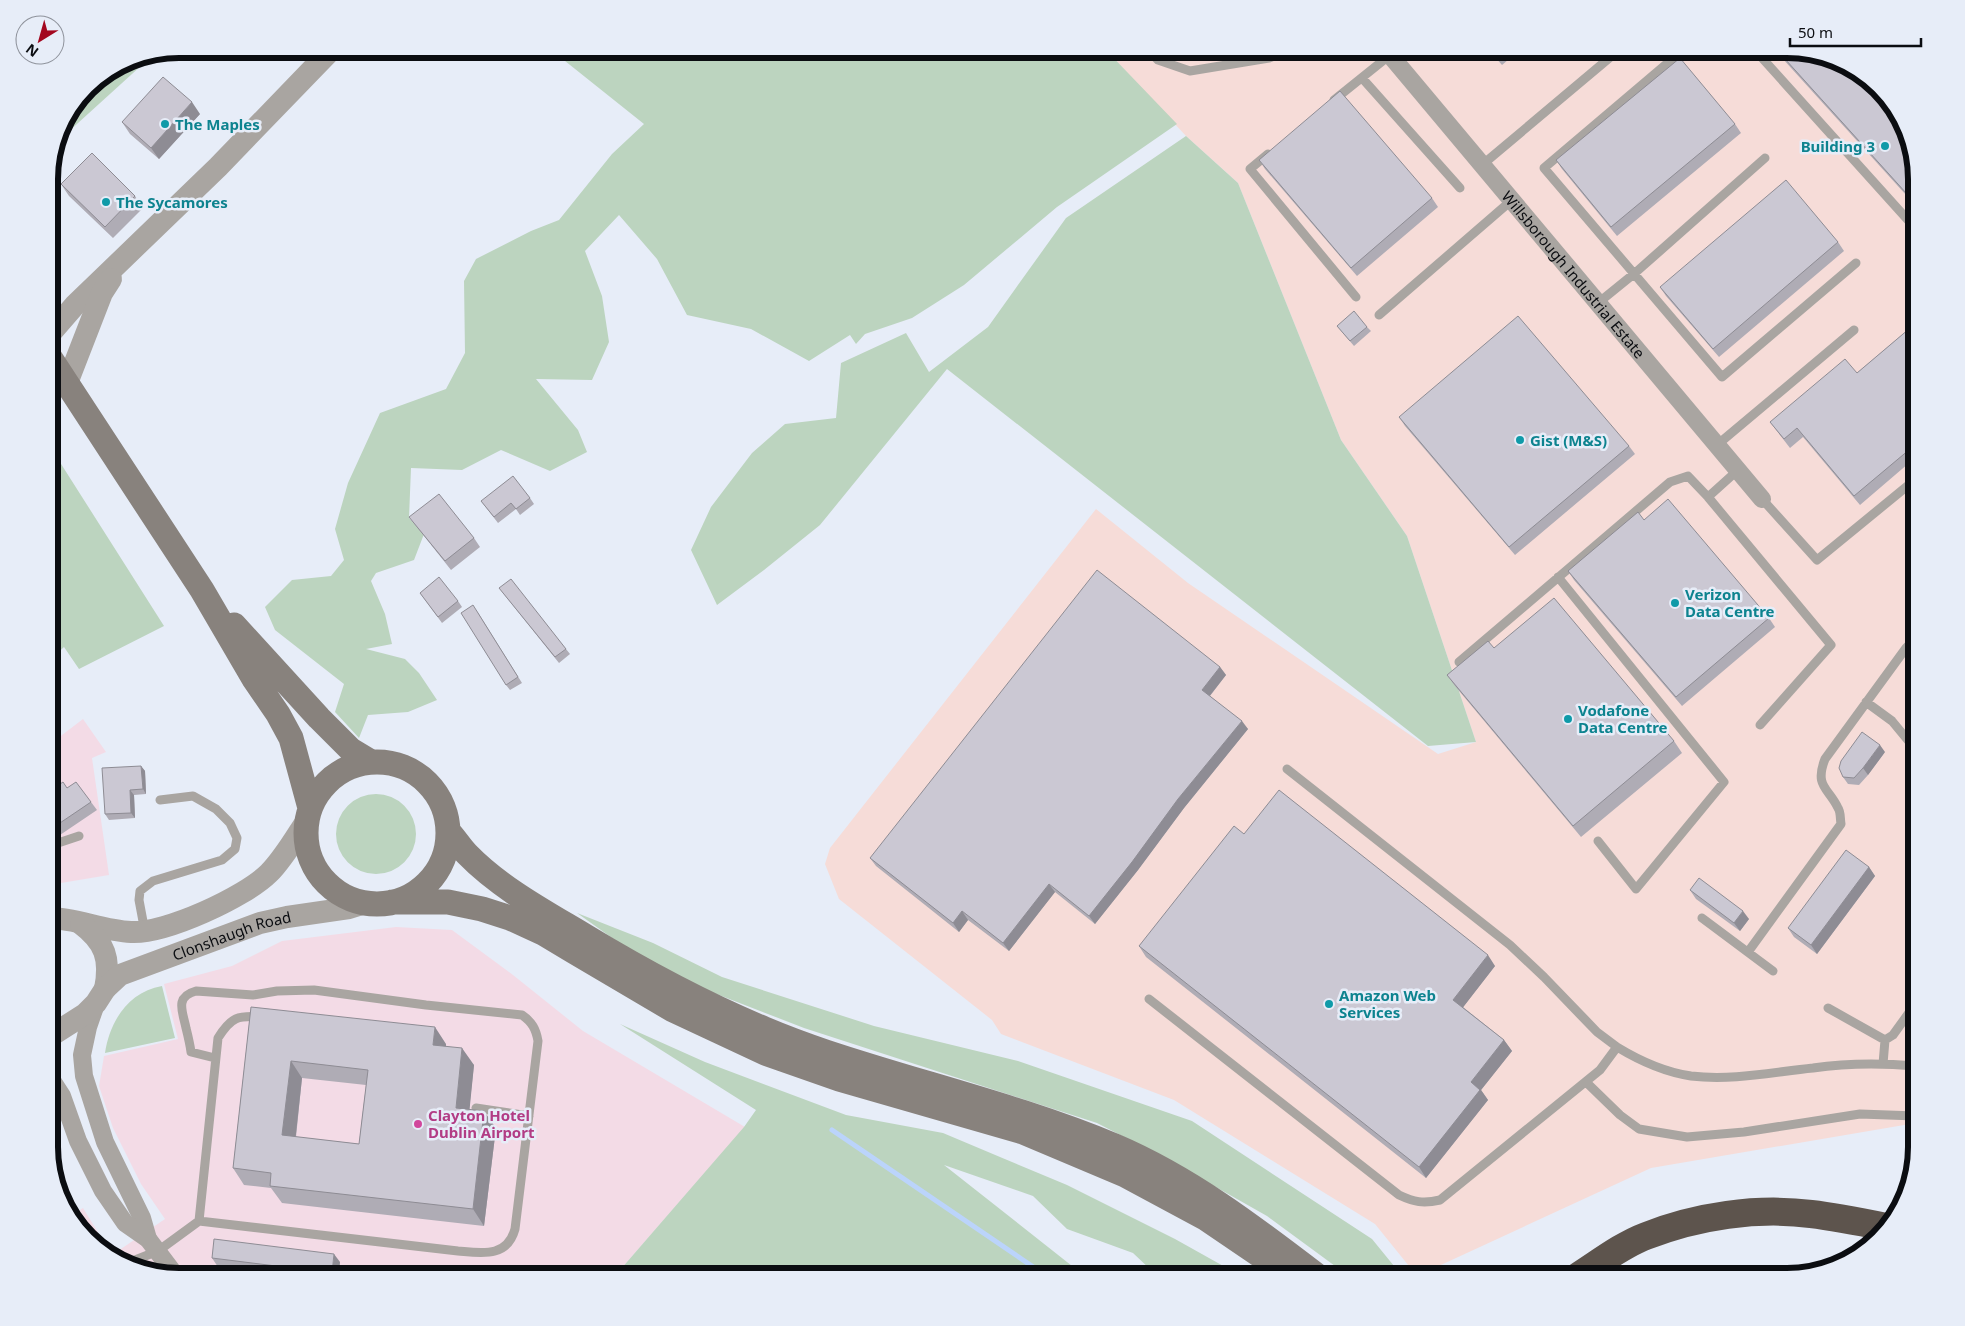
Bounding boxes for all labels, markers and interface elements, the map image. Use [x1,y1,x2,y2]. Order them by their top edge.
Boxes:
north arrow [15,15,65,65]
scale bar [1790,15,1921,47]
text: 50 m [1798,22,1833,42]
text: N [22,40,42,62]
place label: The Maples [175,114,260,134]
marker: The Maples [159,118,171,130]
place label: Building 3 [1801,136,1875,156]
marker: Building 3 [1879,140,1891,152]
street label: Willsborough Industrial Estate [1498,186,1650,362]
place label: The Sycamores [116,192,228,212]
marker: The Sycamores [100,196,112,208]
place label: Gist (M&S) [1530,430,1607,450]
marker: Gist (M&S) [1514,434,1526,446]
place label: Verizon Data Centre [1685,584,1775,621]
marker: Verizon Data Centre [1669,597,1681,609]
place label: Vodafone Data Centre [1578,700,1668,737]
marker: Vodafone Data Centre [1562,713,1574,725]
street label: Clonshaugh Road [169,906,293,965]
place label: Amazon Web Services [1339,985,1436,1022]
marker: Amazon Web Services [1323,998,1335,1010]
place label: Clayton Hotel Dublin Airport [428,1105,535,1142]
marker: Clayton Hotel Dublin Airport [412,1118,424,1130]

